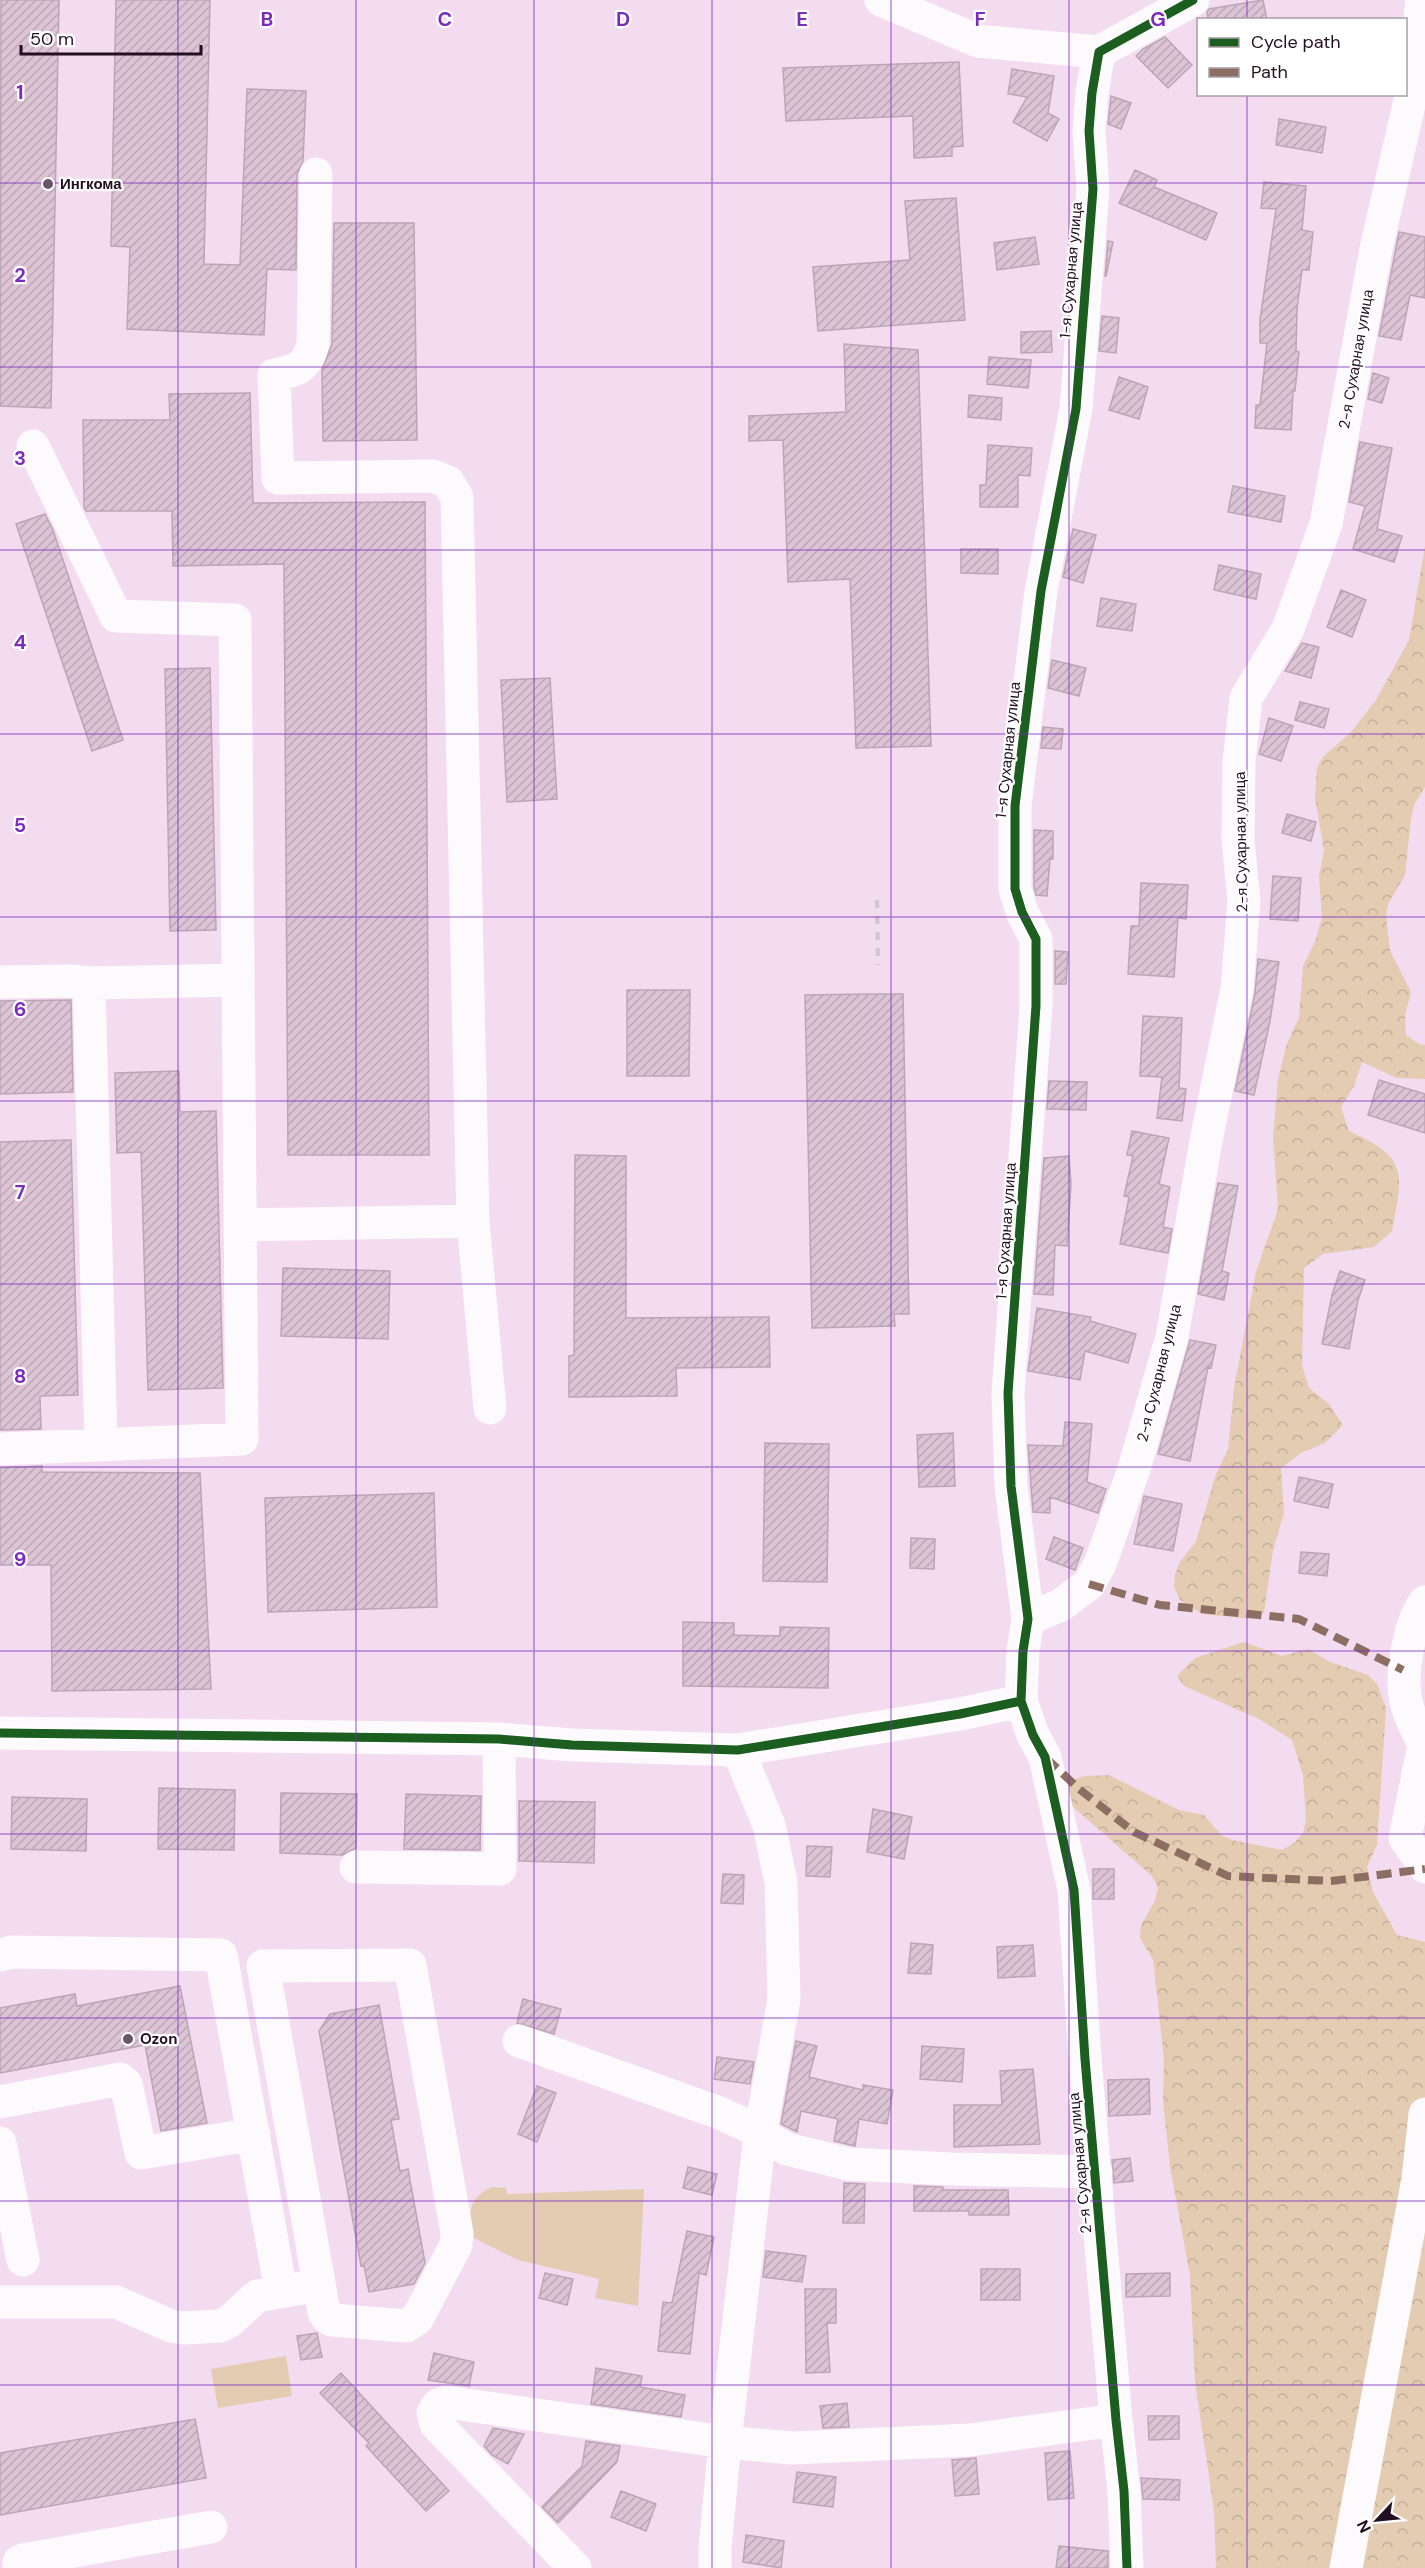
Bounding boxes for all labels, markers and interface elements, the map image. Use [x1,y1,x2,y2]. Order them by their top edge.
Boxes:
text: B [261,6,273,32]
text: C [438,6,452,32]
text: D [616,6,630,32]
text: E [796,6,808,32]
text: F [974,6,986,32]
text: G [1150,6,1166,32]
scale bar [21,18,201,56]
legend [1197,18,1407,96]
text: 50 m [30,27,74,51]
text: Cycle path [1251,30,1341,54]
text: Path [1251,60,1288,84]
text: 1 [16,79,24,105]
place label: Ингкома [60,174,122,194]
marker: Ингкома [41,177,55,191]
street label: 1-я Сухарная улица [1055,200,1087,339]
text: 2 [14,262,26,288]
street label: 2-я Сухарная улица [1334,287,1378,430]
text: 3 [14,445,26,471]
text: 4 [14,629,27,655]
street label: 1-я Сухарная улица [991,680,1025,819]
street label: 2-я Сухарная улица [1230,771,1252,913]
text: 5 [14,812,26,838]
text: 6 [14,996,26,1022]
street label: 1-я Сухарная улица [991,1161,1021,1300]
text: 7 [15,1179,26,1205]
street label: 2-я Сухарная улица [1132,1301,1186,1444]
text: 8 [14,1363,26,1389]
text: 9 [14,1546,26,1572]
place label: Ozon [140,2029,178,2049]
marker: Ozon [121,2032,135,2046]
street label: 2-я Сухарная улица [1064,2091,1096,2234]
north arrow [1347,2490,1407,2550]
text: N [1352,2517,1376,2536]

